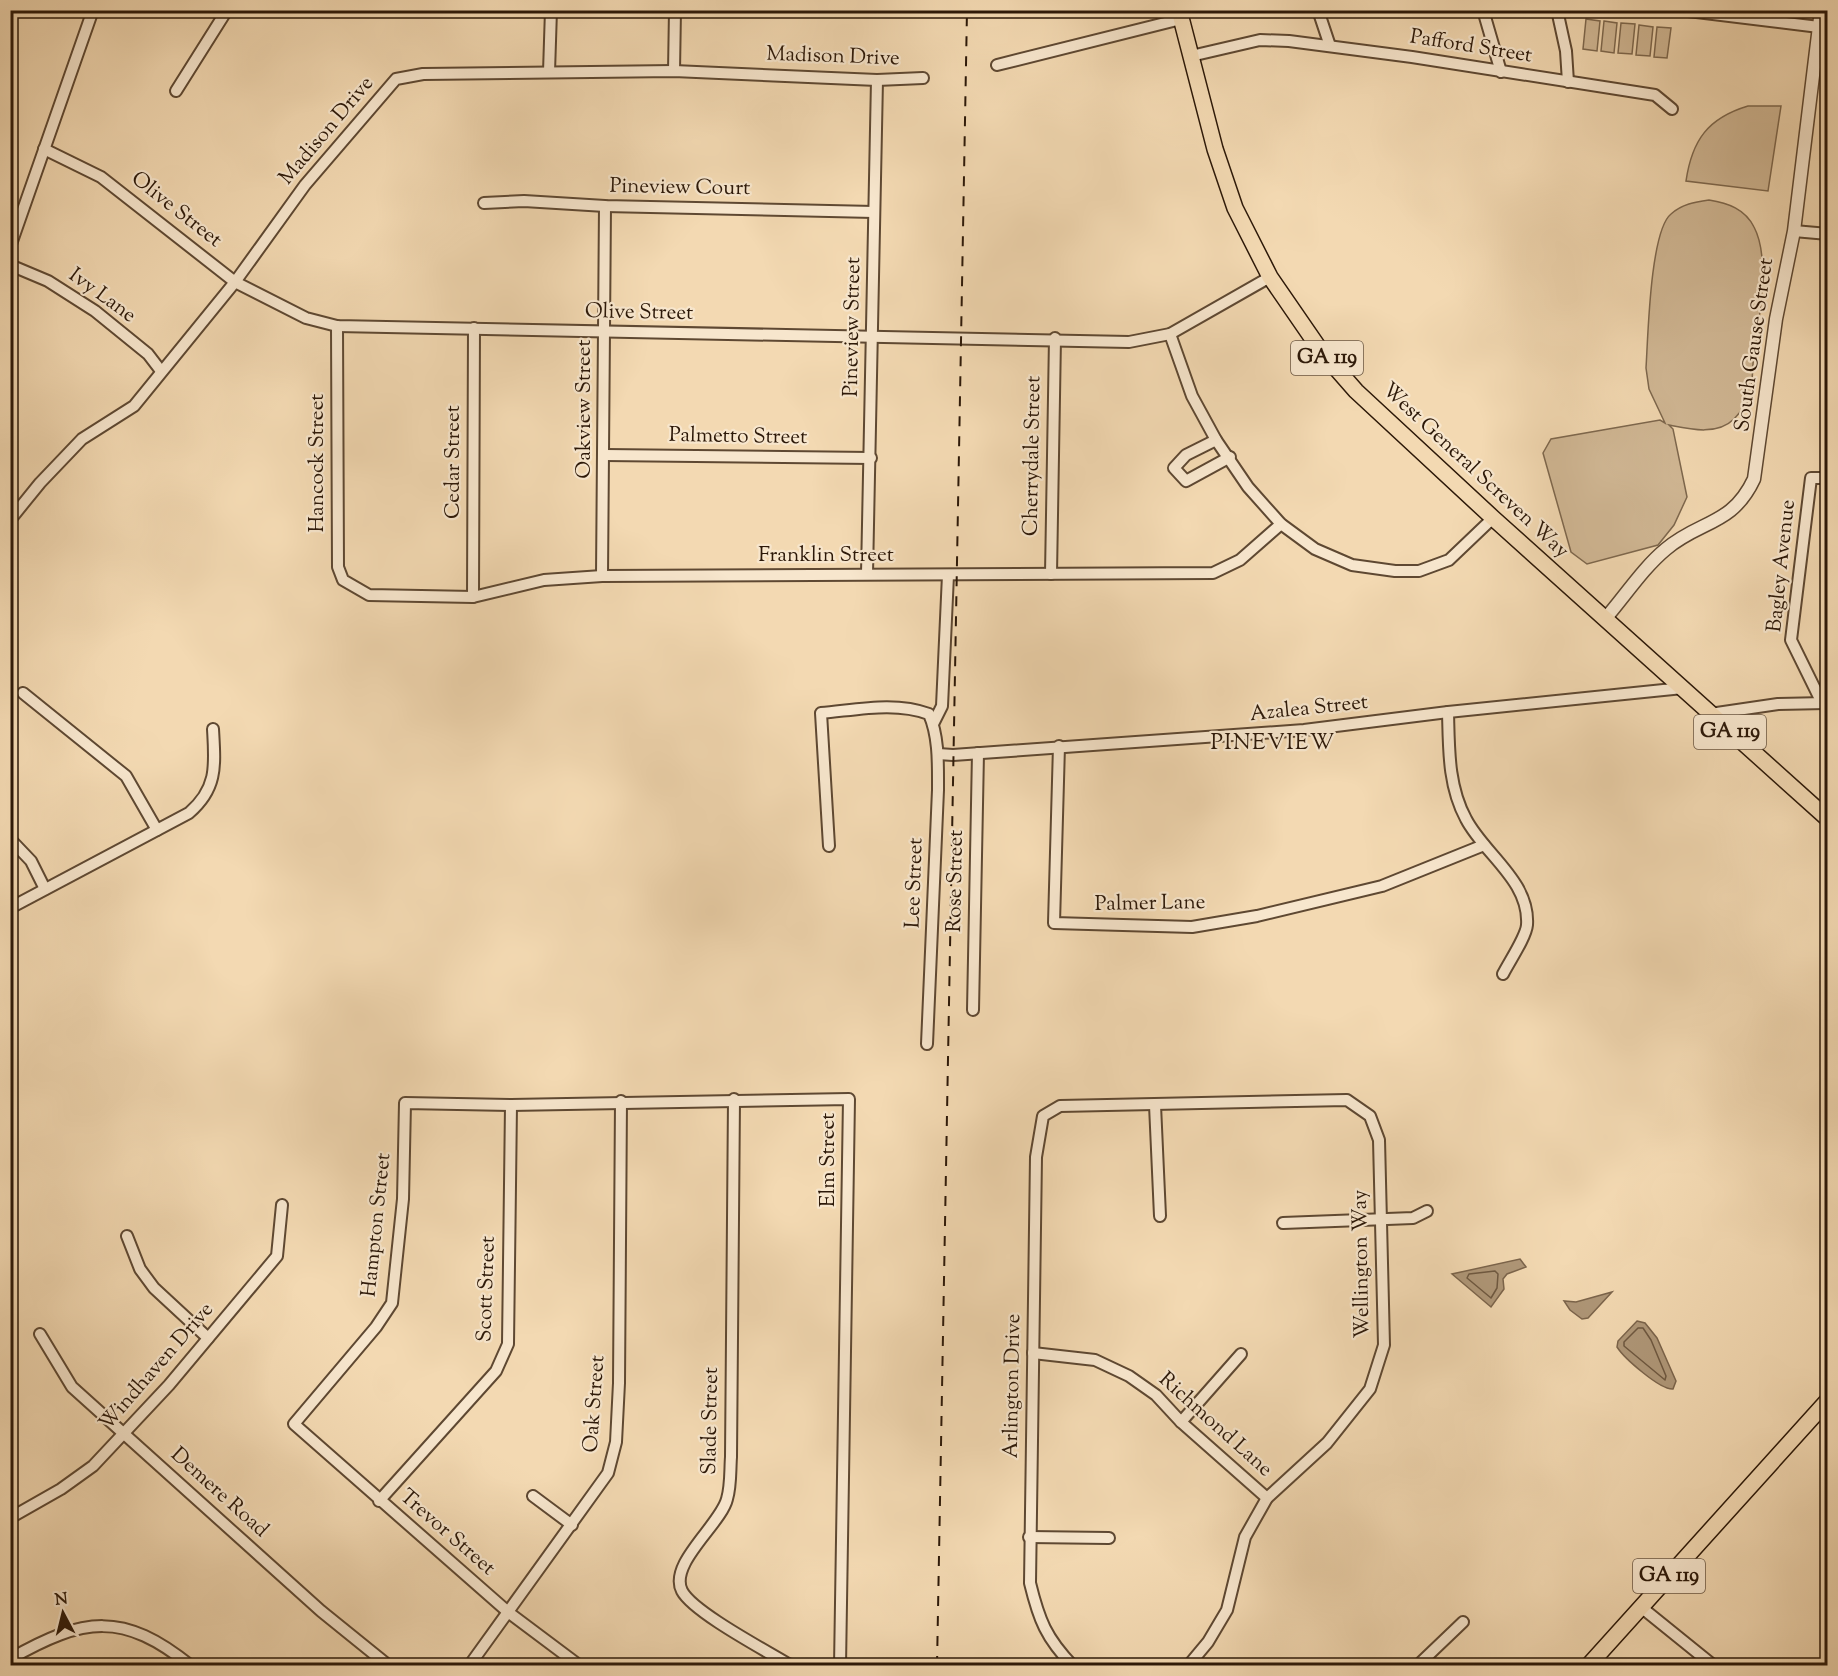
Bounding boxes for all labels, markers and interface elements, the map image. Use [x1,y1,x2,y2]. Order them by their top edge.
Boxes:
street label: Pafford Street [1408,23,1534,71]
street label: Madison Drive [766,40,900,74]
street label: Madison Drive [273,70,381,192]
street label: Olive Street [124,165,228,255]
street label: Pineview Court [609,172,751,204]
street label: South Gause Street [1728,256,1782,434]
street label: Pineview Street [837,257,869,397]
street label: Ivy Lane [62,261,142,331]
street label: Olive Street [584,297,694,329]
street label: Oakview Street [570,339,600,479]
road number: GA 119 [1291,341,1363,375]
street label: Cherrydale Street [1017,376,1049,536]
street label: West General Screven Way [1375,376,1576,566]
street label: Hancock Street [303,394,333,533]
street label: Cedar Street [439,405,469,519]
street label: Palmetto Street [669,421,807,453]
street label: Bagley Avenue [1760,498,1804,634]
street label: Franklin Street [758,541,894,571]
street label: Azalea Street [1249,688,1369,730]
road number: GA 119 [1694,715,1766,749]
district label: PINEVIEW [1210,728,1336,760]
street label: Rose Street [940,829,972,933]
street label: Lee Street [898,837,932,929]
street label: Palmer Lane [1094,888,1206,920]
street label: Elm Street [814,1113,844,1207]
street label: Hampton Street [355,1151,399,1299]
street label: Wellington Way [1346,1189,1378,1339]
street label: Scott Street [470,1235,504,1343]
street label: Windhaven Drive [93,1296,221,1438]
street label: Arlington Drive [997,1313,1029,1459]
street label: Oak Street [577,1354,613,1454]
street label: Richmond Lane [1151,1366,1279,1484]
street label: Slade Street [695,1367,727,1475]
street label: Demere Road [163,1441,275,1545]
street label: Trevor Street [392,1483,502,1583]
road number: GA 119 [1633,1559,1705,1593]
north arrow [33,1583,93,1643]
text: N [54,1588,69,1613]

